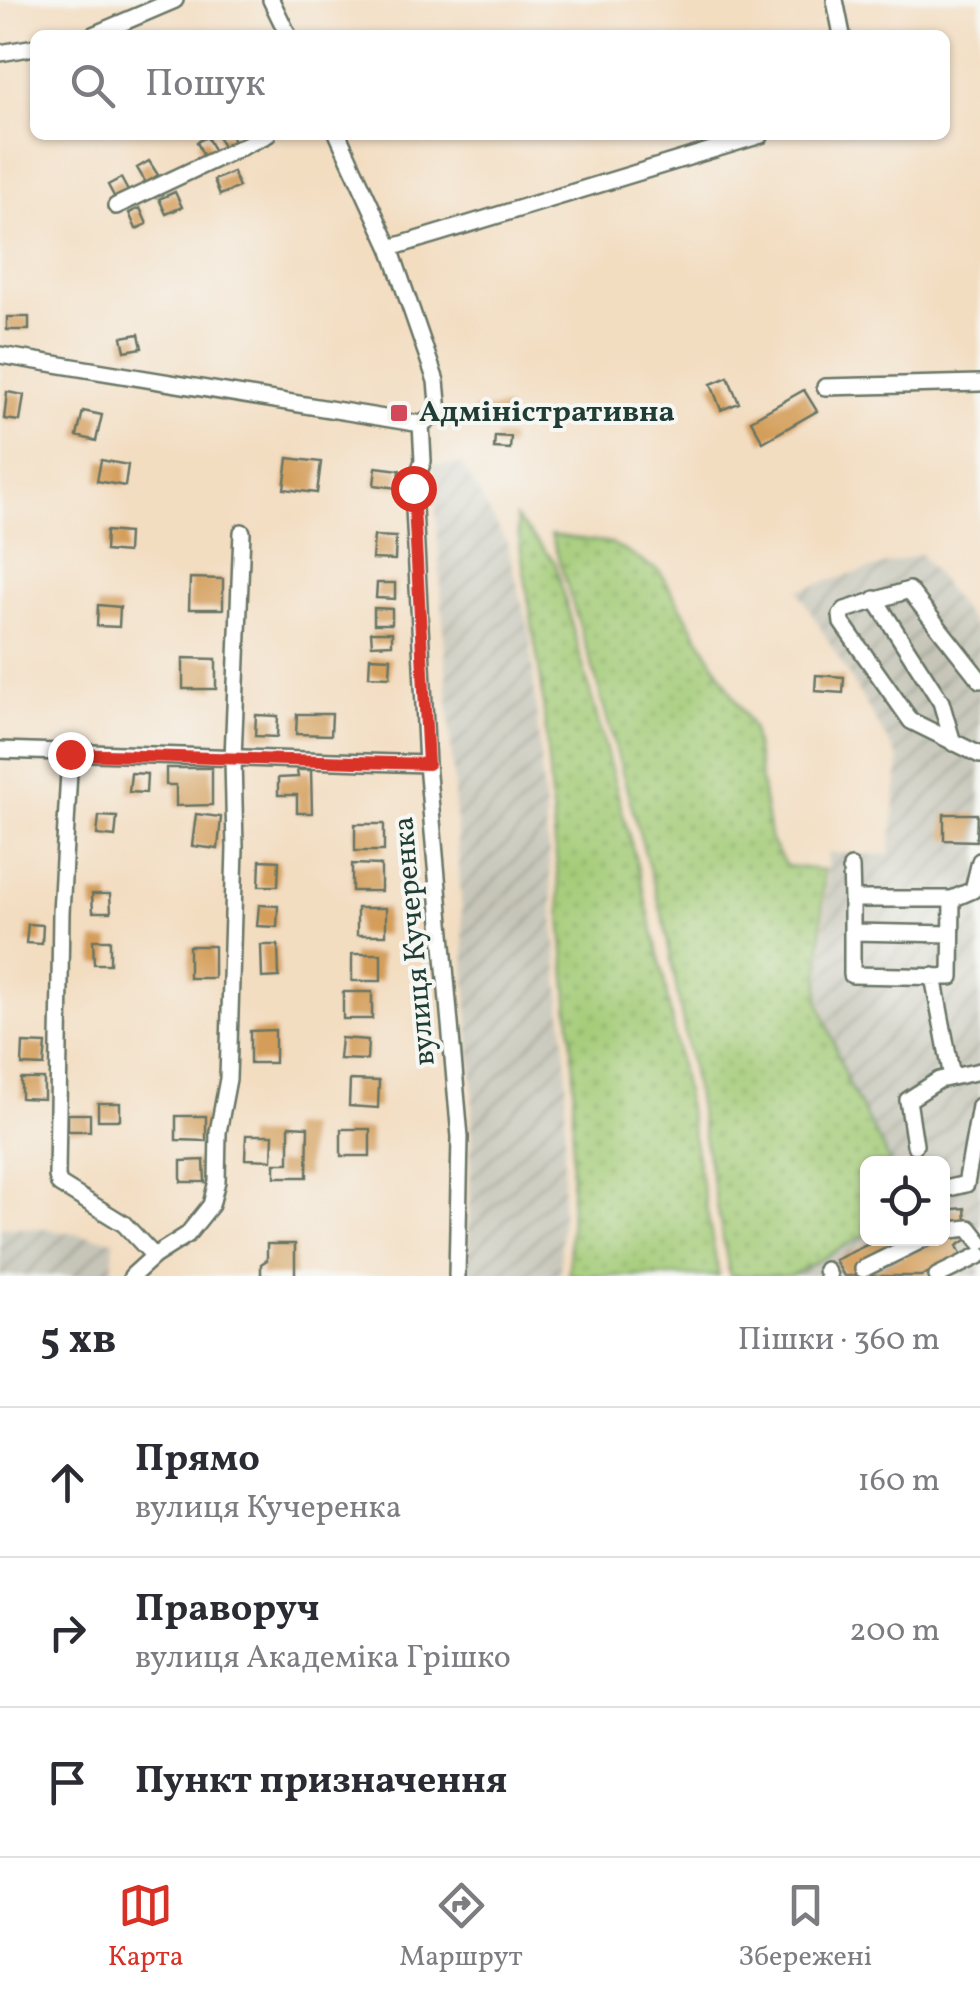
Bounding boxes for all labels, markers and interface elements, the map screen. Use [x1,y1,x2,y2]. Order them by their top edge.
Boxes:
search box [30,30,950,140]
icon: search [65,58,120,113]
text: Пошук [145,59,265,112]
place label: Адміністративна [419,392,675,434]
marker: Адміністративна [388,402,410,424]
route start [391,466,437,512]
route end [48,732,94,778]
street label: вулиця Кучеренка [383,815,447,1067]
map controls [860,1156,950,1246]
button: locate [860,1156,950,1246]
text: 5 хв [40,1312,116,1371]
text: Пішки · 360 m [738,1319,940,1363]
text: Прямо [135,1434,260,1487]
icon: ahead [40,1455,95,1510]
text: 160 m [857,1460,940,1504]
text: вулиця Кучеренка [135,1487,402,1531]
text: Праворуч [135,1584,320,1637]
icon: right [40,1605,95,1660]
text: 200 m [849,1610,940,1654]
text: вулиця Академіка Грішко [135,1637,511,1681]
icon: arrive [40,1755,95,1810]
text: Пункт призначення [135,1756,507,1809]
tab: Карта [108,1878,184,1977]
tab: Маршрут [399,1878,523,1977]
tab: Збережені [738,1878,872,1977]

